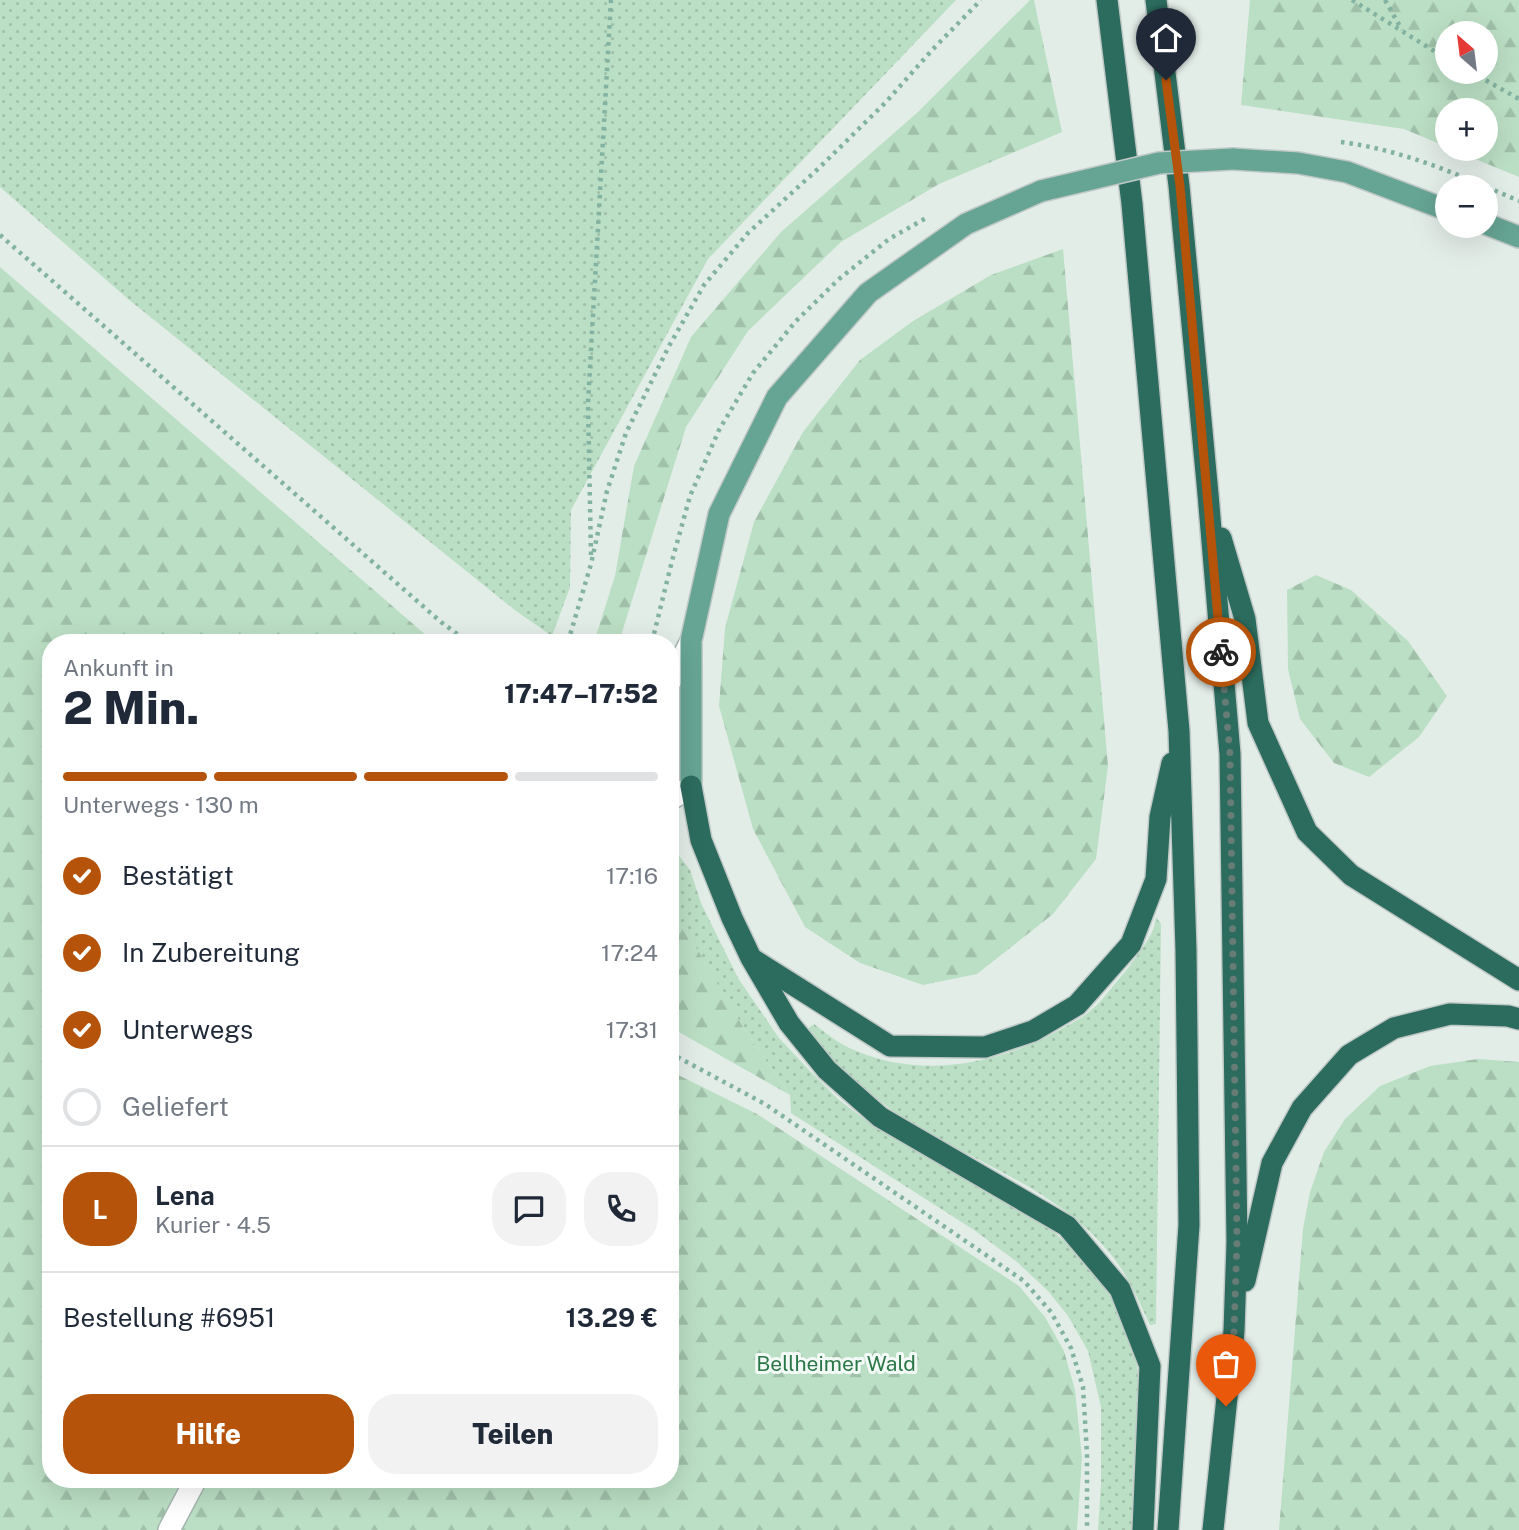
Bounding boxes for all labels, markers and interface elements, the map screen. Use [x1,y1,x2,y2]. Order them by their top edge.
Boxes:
pin [1136,8,1196,80]
icon: home [1147,19,1185,57]
north arrow [1435,21,1498,84]
map controls [1435,21,1498,238]
button: + [1435,98,1498,161]
button: − [1435,175,1498,238]
courier [1186,617,1256,687]
icon: bike [1202,633,1240,671]
text: Ankunft in [63,654,174,681]
text: 17:47–17:52 [504,678,658,709]
text: 2 Min. [63,680,200,734]
text: Unterwegs · 130 m [63,791,259,818]
icon: check [63,857,101,895]
text: Bestätigt [122,860,234,891]
text: 17:16 [606,862,658,889]
icon: check [63,934,101,972]
text: In Zubereitung [122,937,300,968]
text: 17:24 [601,939,658,966]
icon: check [63,1011,101,1049]
text: Unterwegs [122,1014,253,1045]
text: 17:31 [606,1016,658,1043]
text: Geliefert [122,1091,229,1122]
button: chat [492,1172,566,1246]
button: phone [584,1172,658,1246]
text: Lena [155,1180,215,1211]
text: L [92,1194,108,1225]
text: Kurier · 4.5 [155,1211,271,1238]
text: Bestellung #6951 [63,1302,275,1333]
text: 13.29 € [566,1302,658,1333]
pin [1196,1334,1256,1406]
icon: bag [1207,1345,1245,1383]
park label: Bellheimer Wald [756,1351,916,1376]
button: Hilfe [63,1394,354,1474]
button: Teilen [368,1394,658,1474]

